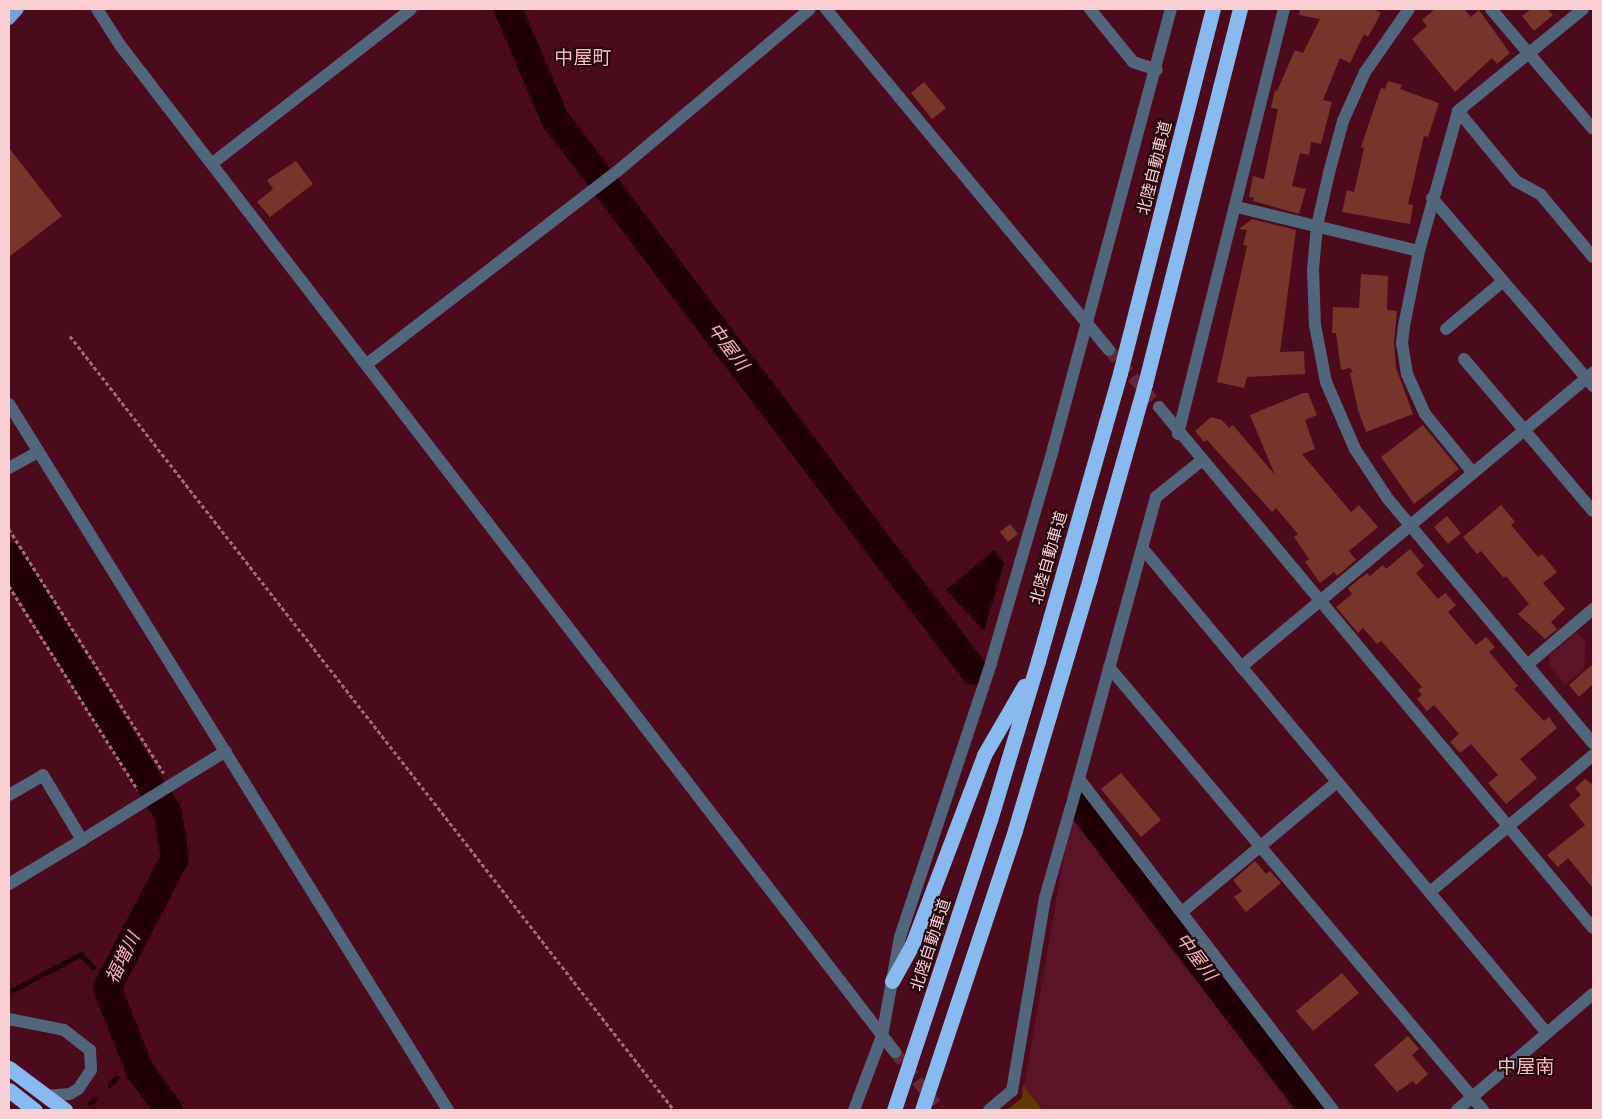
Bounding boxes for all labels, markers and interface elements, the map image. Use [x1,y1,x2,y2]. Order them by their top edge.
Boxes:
district label: 中屋町 [555,47,611,69]
street label: 北陸自動車道 [1134,119,1176,217]
water label: 中屋川 [703,319,753,375]
street label: 北陸自動車道 [1027,509,1071,607]
street label: 北陸自動車道 [907,896,955,994]
water label: 福増川 [101,929,145,987]
water label: 中屋川 [1171,929,1221,985]
district label: 中屋南 [1498,1056,1554,1078]

